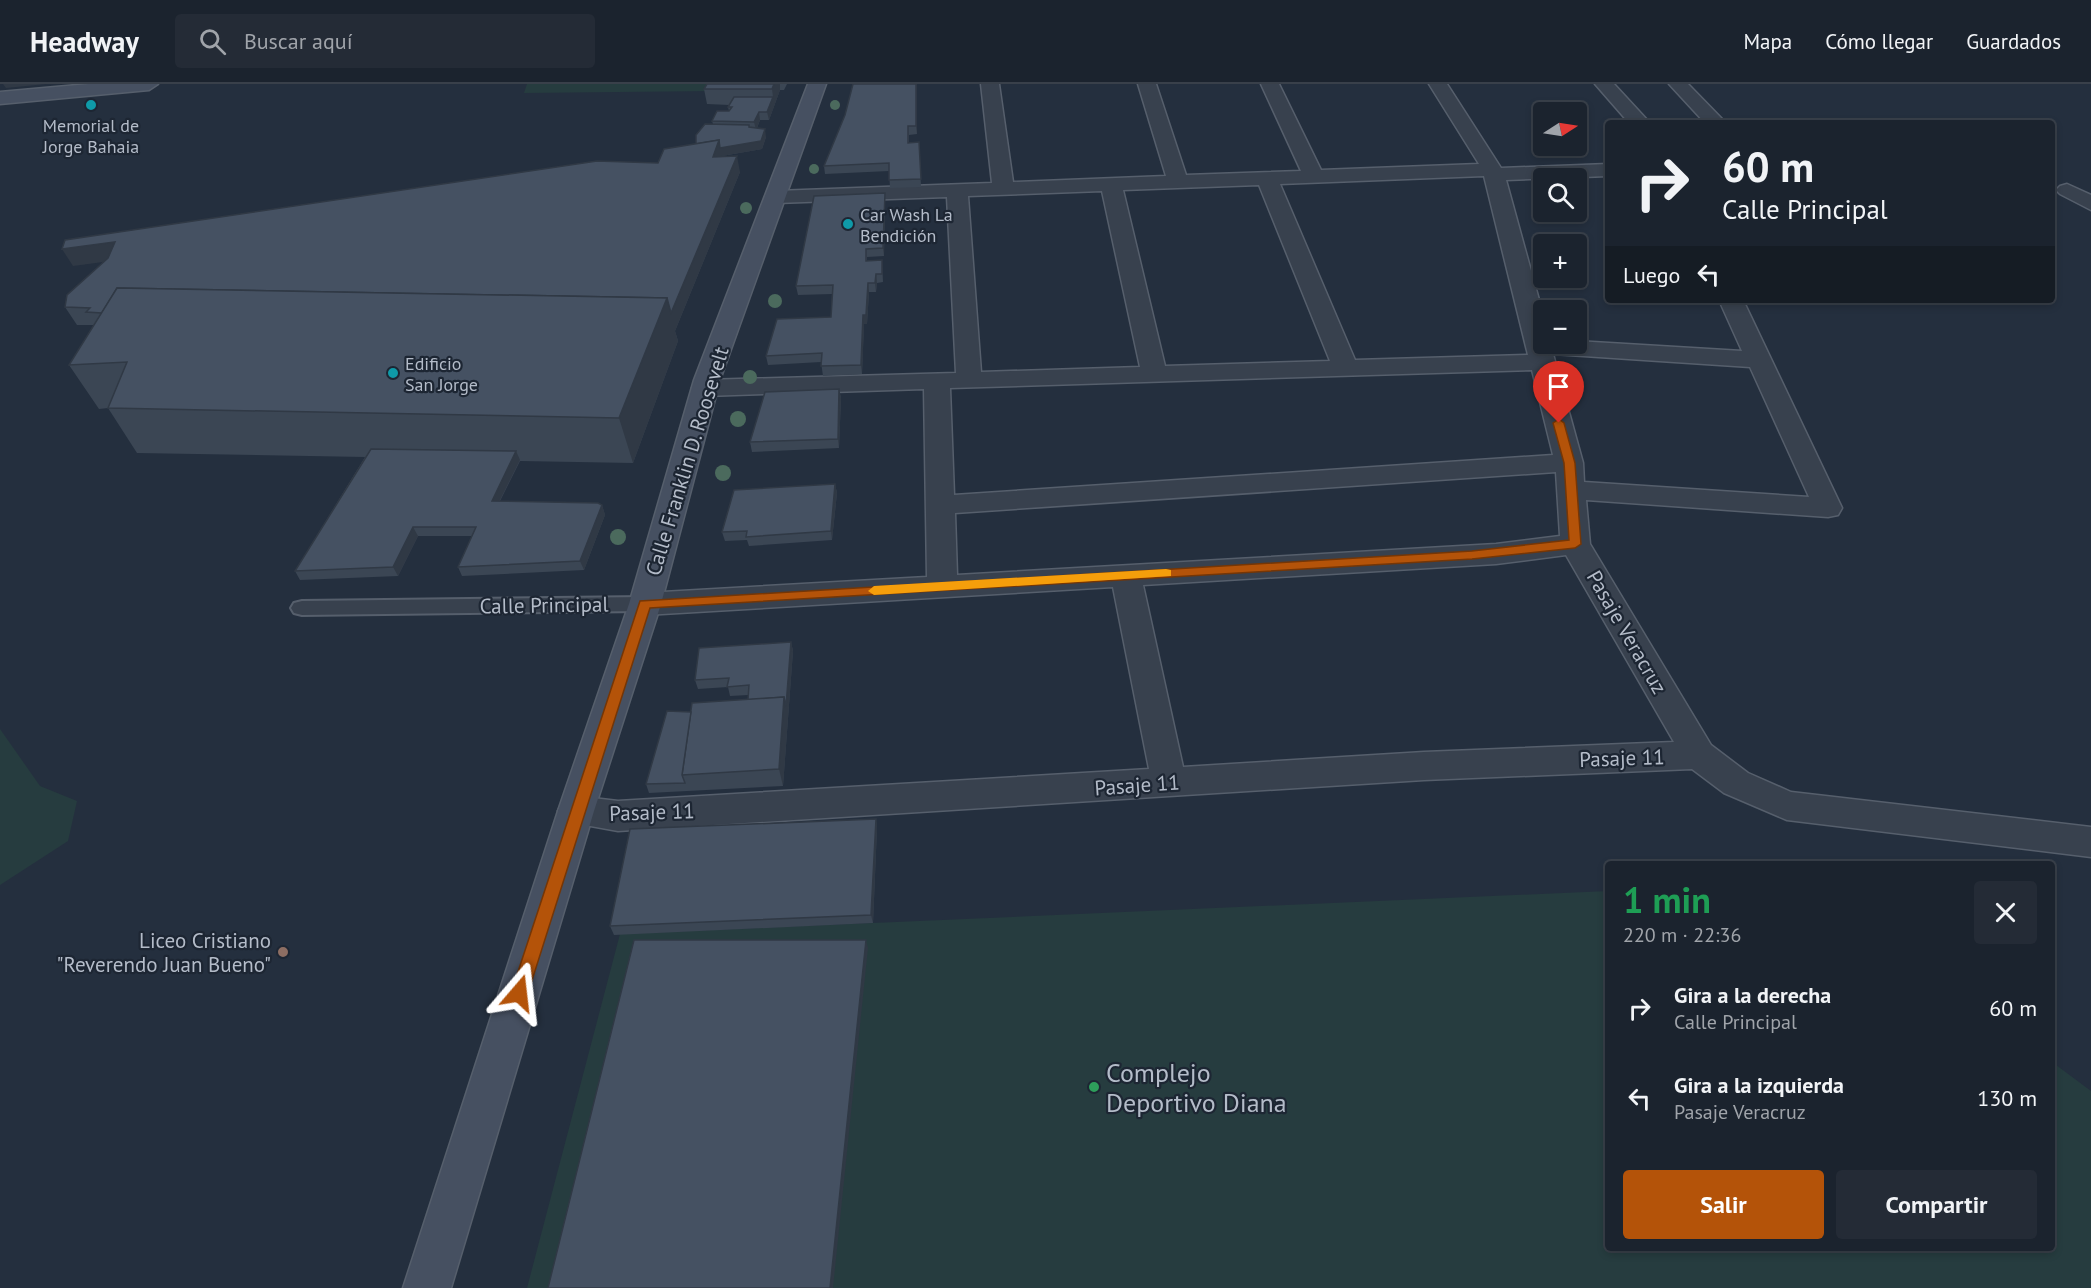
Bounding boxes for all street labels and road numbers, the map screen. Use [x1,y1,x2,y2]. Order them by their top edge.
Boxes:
street label: Calle Franklin D. Roosevelt [639,343,735,579]
street label: Pasaje Veracruz [1581,565,1673,699]
street label: Calle Principal [479,590,609,620]
street label: Pasaje 11 [1579,743,1665,773]
street label: Pasaje 11 [1093,769,1181,801]
street label: Pasaje 11 [609,797,695,827]

